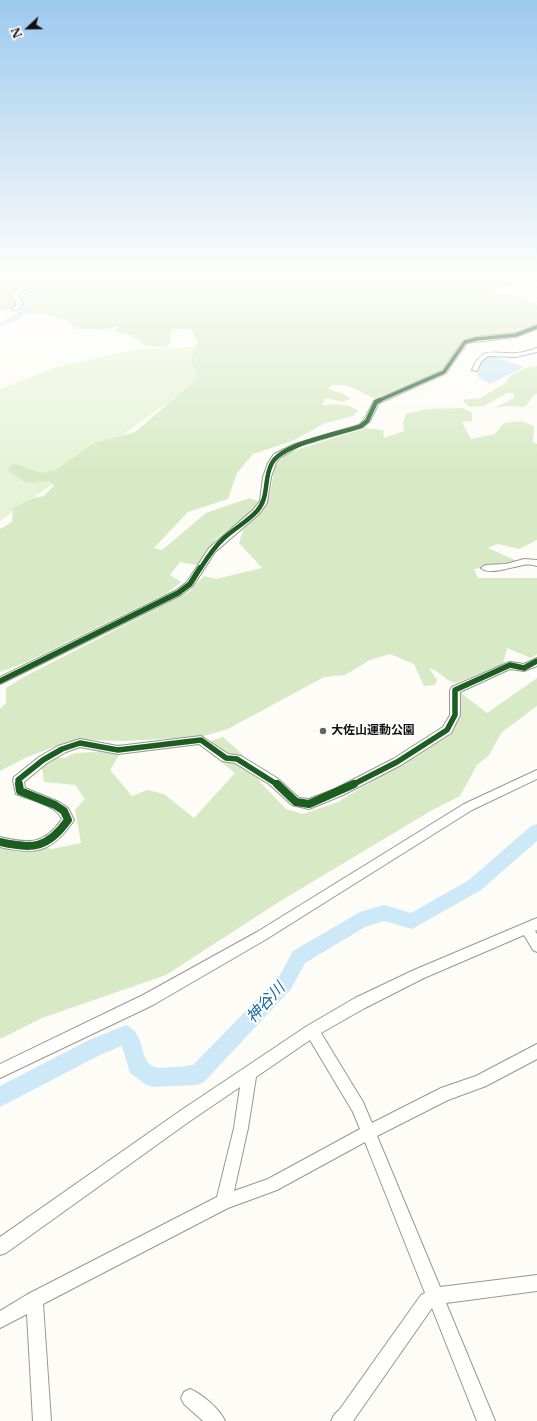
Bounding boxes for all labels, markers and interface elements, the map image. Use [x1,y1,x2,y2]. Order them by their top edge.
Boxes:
north arrow [8,8,48,48]
text: N [8,25,25,40]
place label: 大佐山運動公園 [331,724,415,738]
marker: 大佐山運動公園 [318,726,328,736]
water label: 神谷川 [243,979,289,1027]

